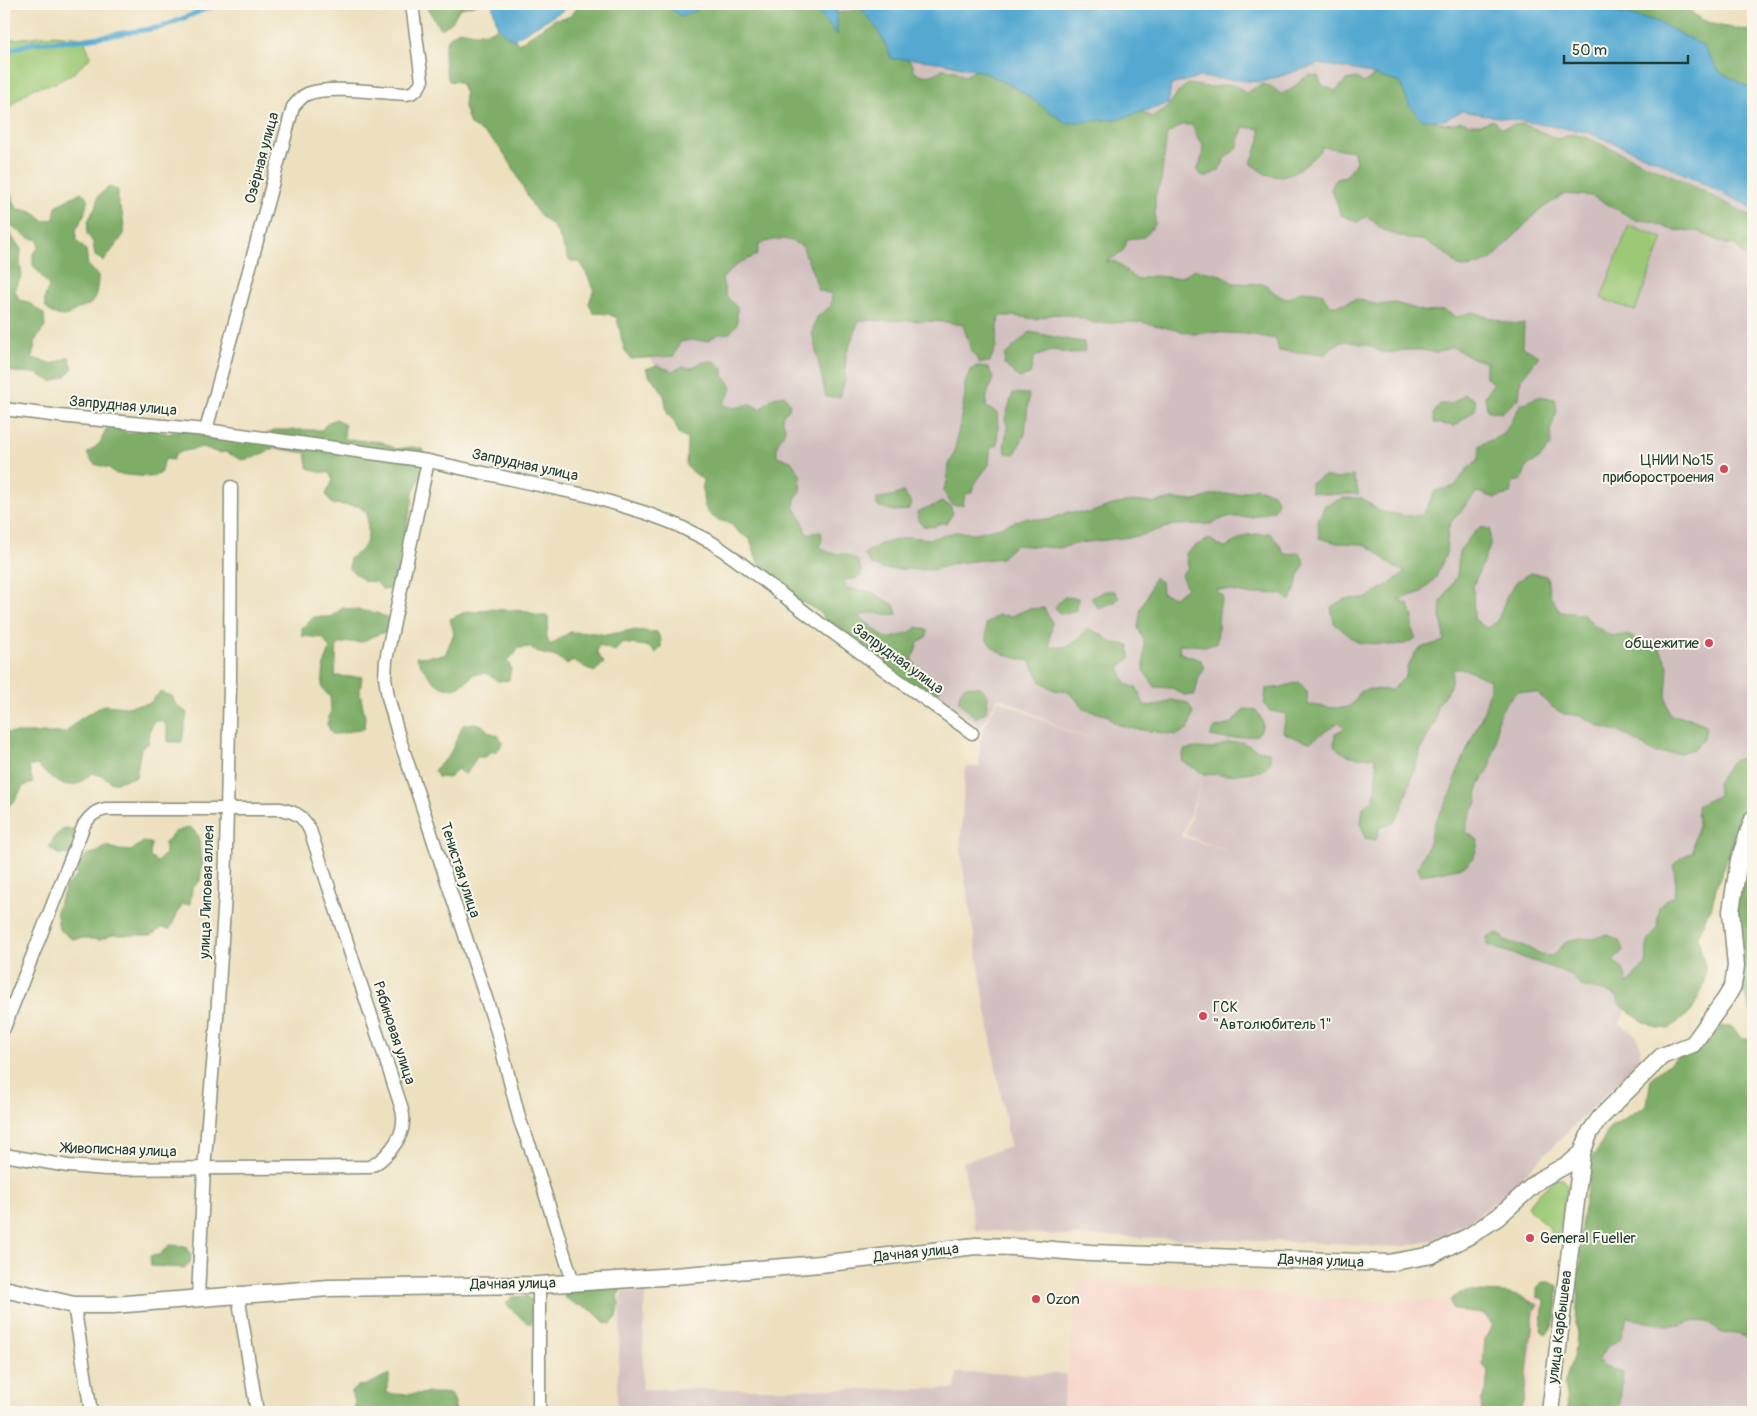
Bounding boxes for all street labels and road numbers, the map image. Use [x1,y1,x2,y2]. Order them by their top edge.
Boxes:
street label: Озёрная улица [241,110,283,206]
street label: Запрудная улица [68,392,178,420]
street label: Запрудная улица [470,444,580,486]
street label: Запрудная улица [849,620,947,699]
street label: Тенистая улица [436,820,484,920]
street label: улица Липовая аллея [195,825,219,960]
street label: Рябиновая улица [368,979,420,1087]
street label: Живописная улица [59,1138,177,1162]
street label: Дачная улица [871,1239,960,1267]
street label: Дачная улица [1277,1250,1364,1272]
street label: улица Карбышева [1544,1269,1576,1386]
street label: Дачная улица [469,1274,556,1294]

